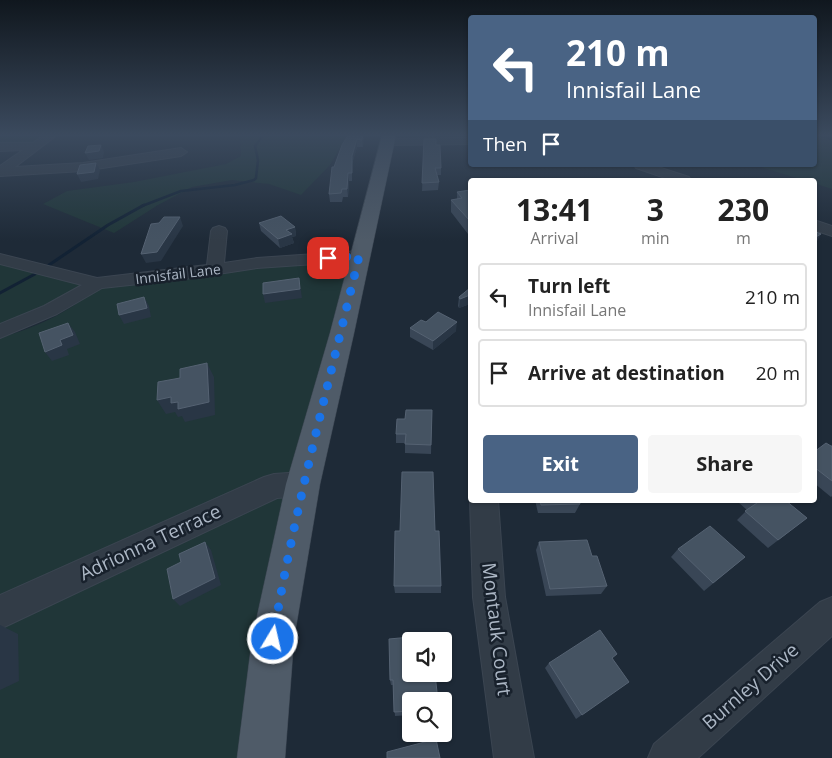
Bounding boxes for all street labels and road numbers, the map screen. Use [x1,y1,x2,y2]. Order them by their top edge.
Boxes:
street label: Innisfail Lane [134,259,222,288]
street label: Adrionna Terrace [75,498,225,586]
street label: Montauk Court [476,561,518,697]
street label: Burnley Drive [696,637,804,735]

